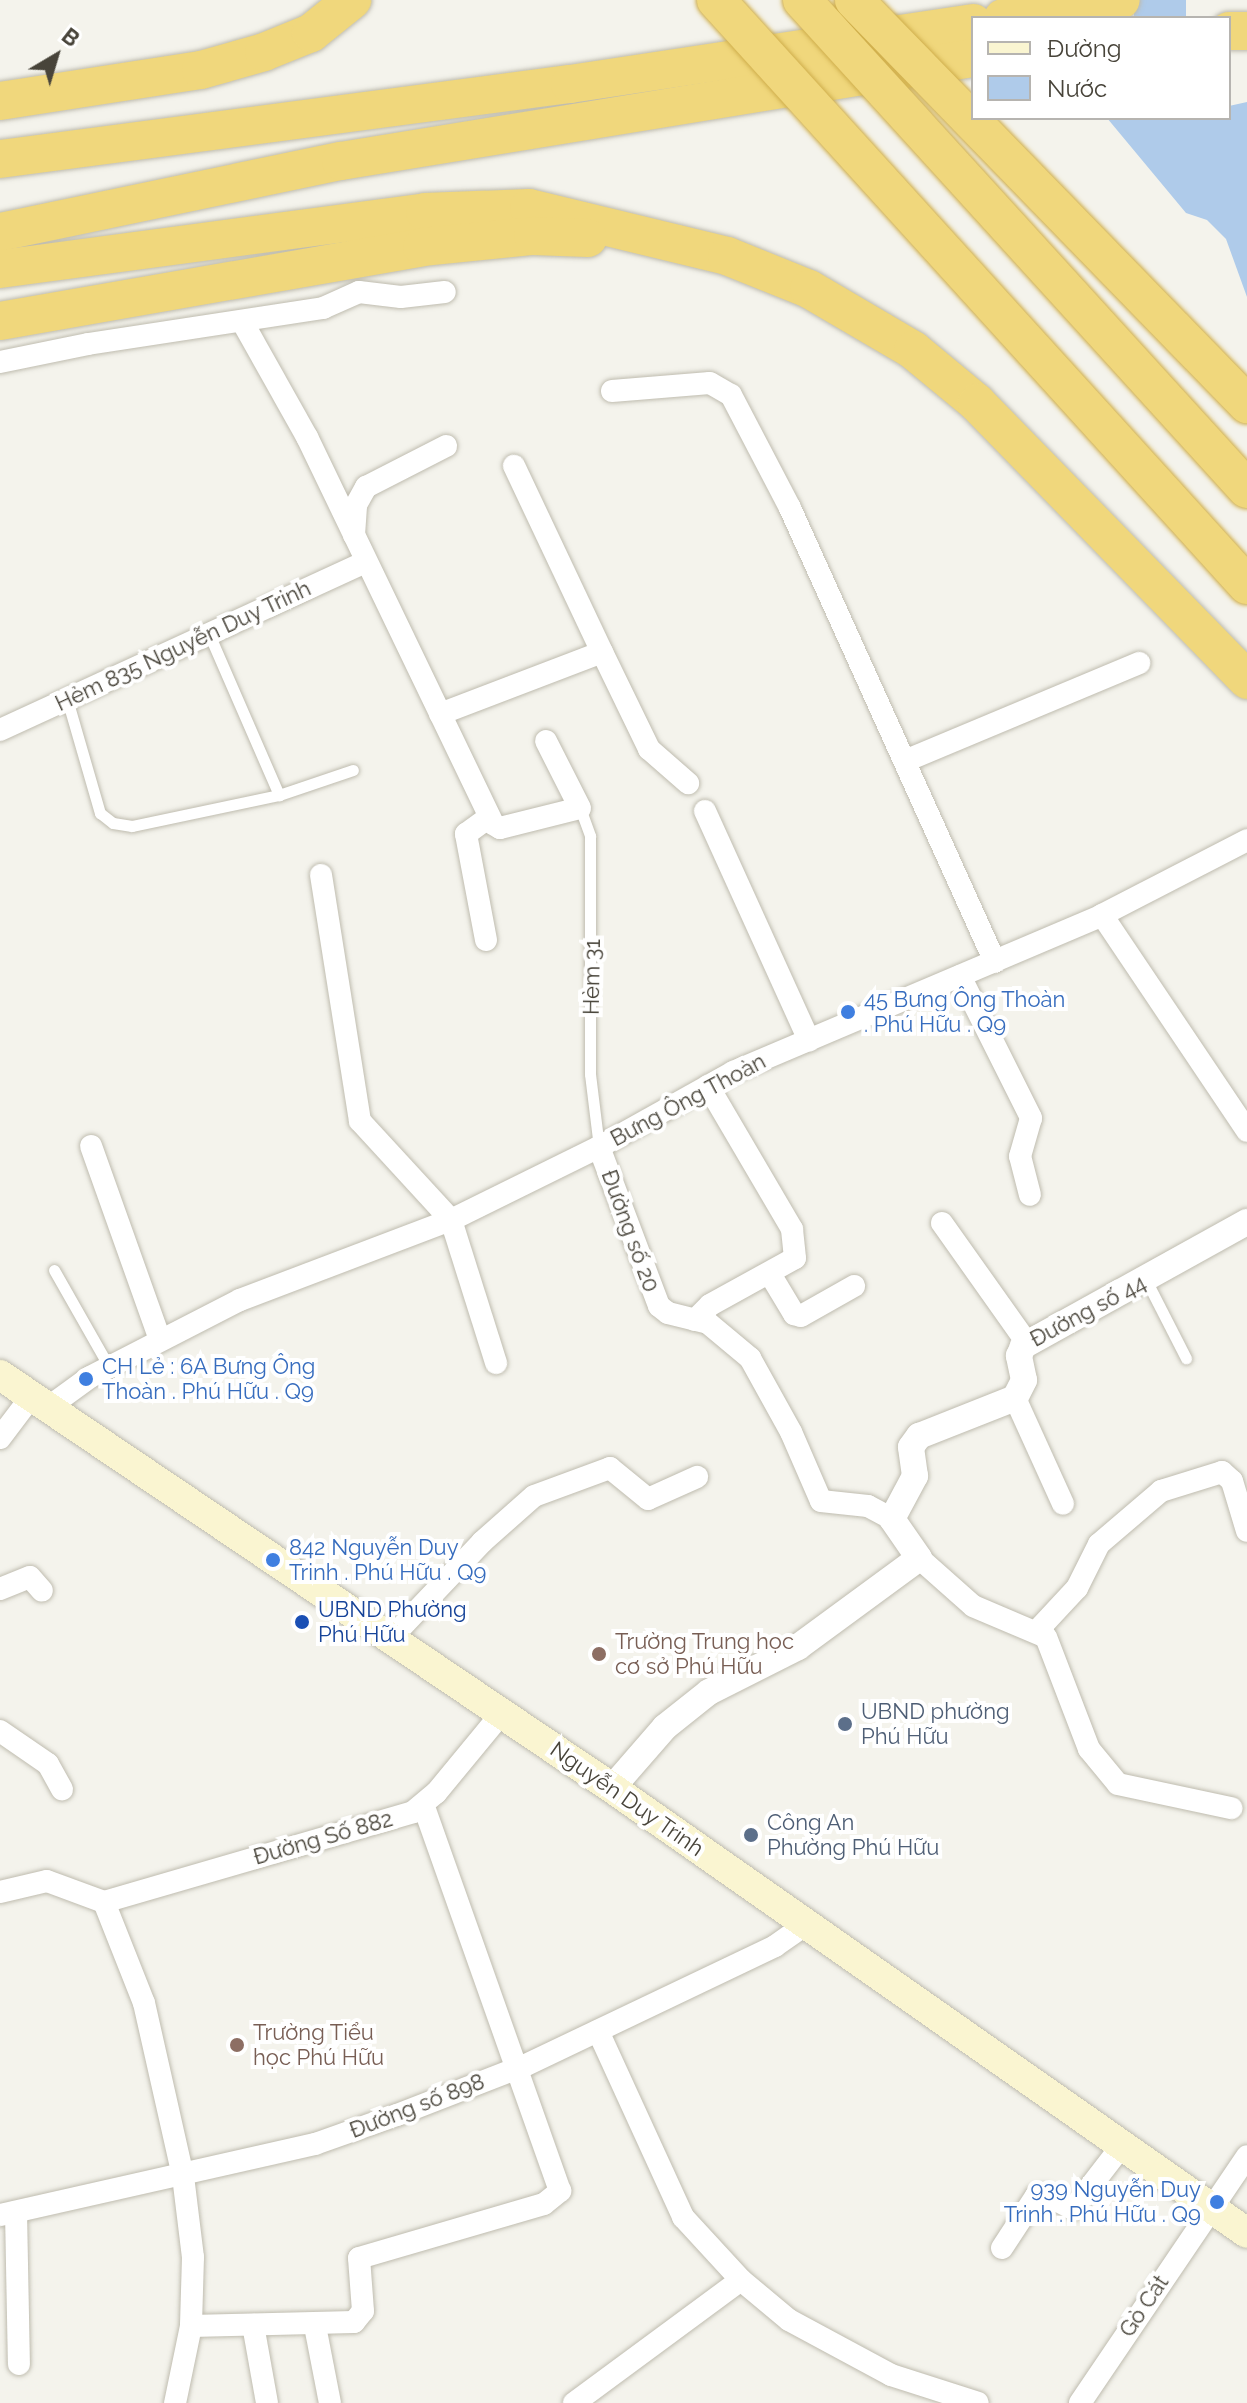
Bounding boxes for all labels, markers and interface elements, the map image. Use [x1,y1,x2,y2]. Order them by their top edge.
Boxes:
north arrow [16,16,96,96]
legend [971,16,1231,120]
text: B [57,22,85,52]
text: Đường [1047,34,1122,63]
text: Nước [1047,74,1107,103]
street label: Hẻm 835 Nguyễn Duy Trinh [51,575,315,717]
street label: Hèm 31 [578,939,606,1015]
place label: 45 Bưng Ông Thoàn . Phú Hữu . Q9 [864,986,1066,1038]
marker: 45 Bưng Ông Thoàn . Phú Hữu . Q9 [839,1003,857,1021]
street label: Bưng Ông Thoàn [606,1048,770,1152]
street label: Đường số 20 [596,1166,664,1296]
street label: Đường số 44 [1026,1269,1150,1353]
place label: CH Lẻ : 6A Bưng Ông Thoàn . Phú Hữu . Q9 [102,1353,316,1404]
marker: CH Lẻ : 6A Bưng Ông Thoàn . Phú Hữu . Q9 [77,1370,95,1388]
place label: 842 Nguyễn Duy Trinh . Phú Hữu . Q9 [289,1534,486,1586]
marker: 842 Nguyễn Duy Trinh . Phú Hữu . Q9 [264,1551,282,1569]
place label: UBND Phường Phú Hữu [318,1596,467,1648]
marker: UBND Phường Phú Hữu [293,1613,311,1631]
place label: Trường Trung học cơ sở Phú Hữu [615,1628,795,1680]
marker: Trường Trung học cơ sở Phú Hữu [590,1645,608,1663]
place label: UBND phường Phú Hữu [861,1698,1010,1750]
marker: UBND phường Phú Hữu [836,1715,854,1733]
street label: Nguyễn Duy Trinh [545,1736,709,1862]
street label: Đường Số 882 [250,1806,396,1870]
place label: Công An Phường Phú Hữu [767,1809,939,1860]
marker: Công An Phường Phú Hữu [742,1826,760,1844]
place label: Trường Tiểu học Phú Hữu [253,2019,384,2070]
marker: Trường Tiểu học Phú Hữu [228,2036,246,2054]
street label: Đường số 898 [346,2068,488,2144]
place label: 939 Nguyễn Duy Trinh . Phú Hữu . Q9 [1004,2176,1201,2228]
marker: 939 Nguyễn Duy Trinh . Phú Hữu . Q9 [1208,2193,1226,2211]
street label: Gò Cát [1114,2270,1174,2342]

